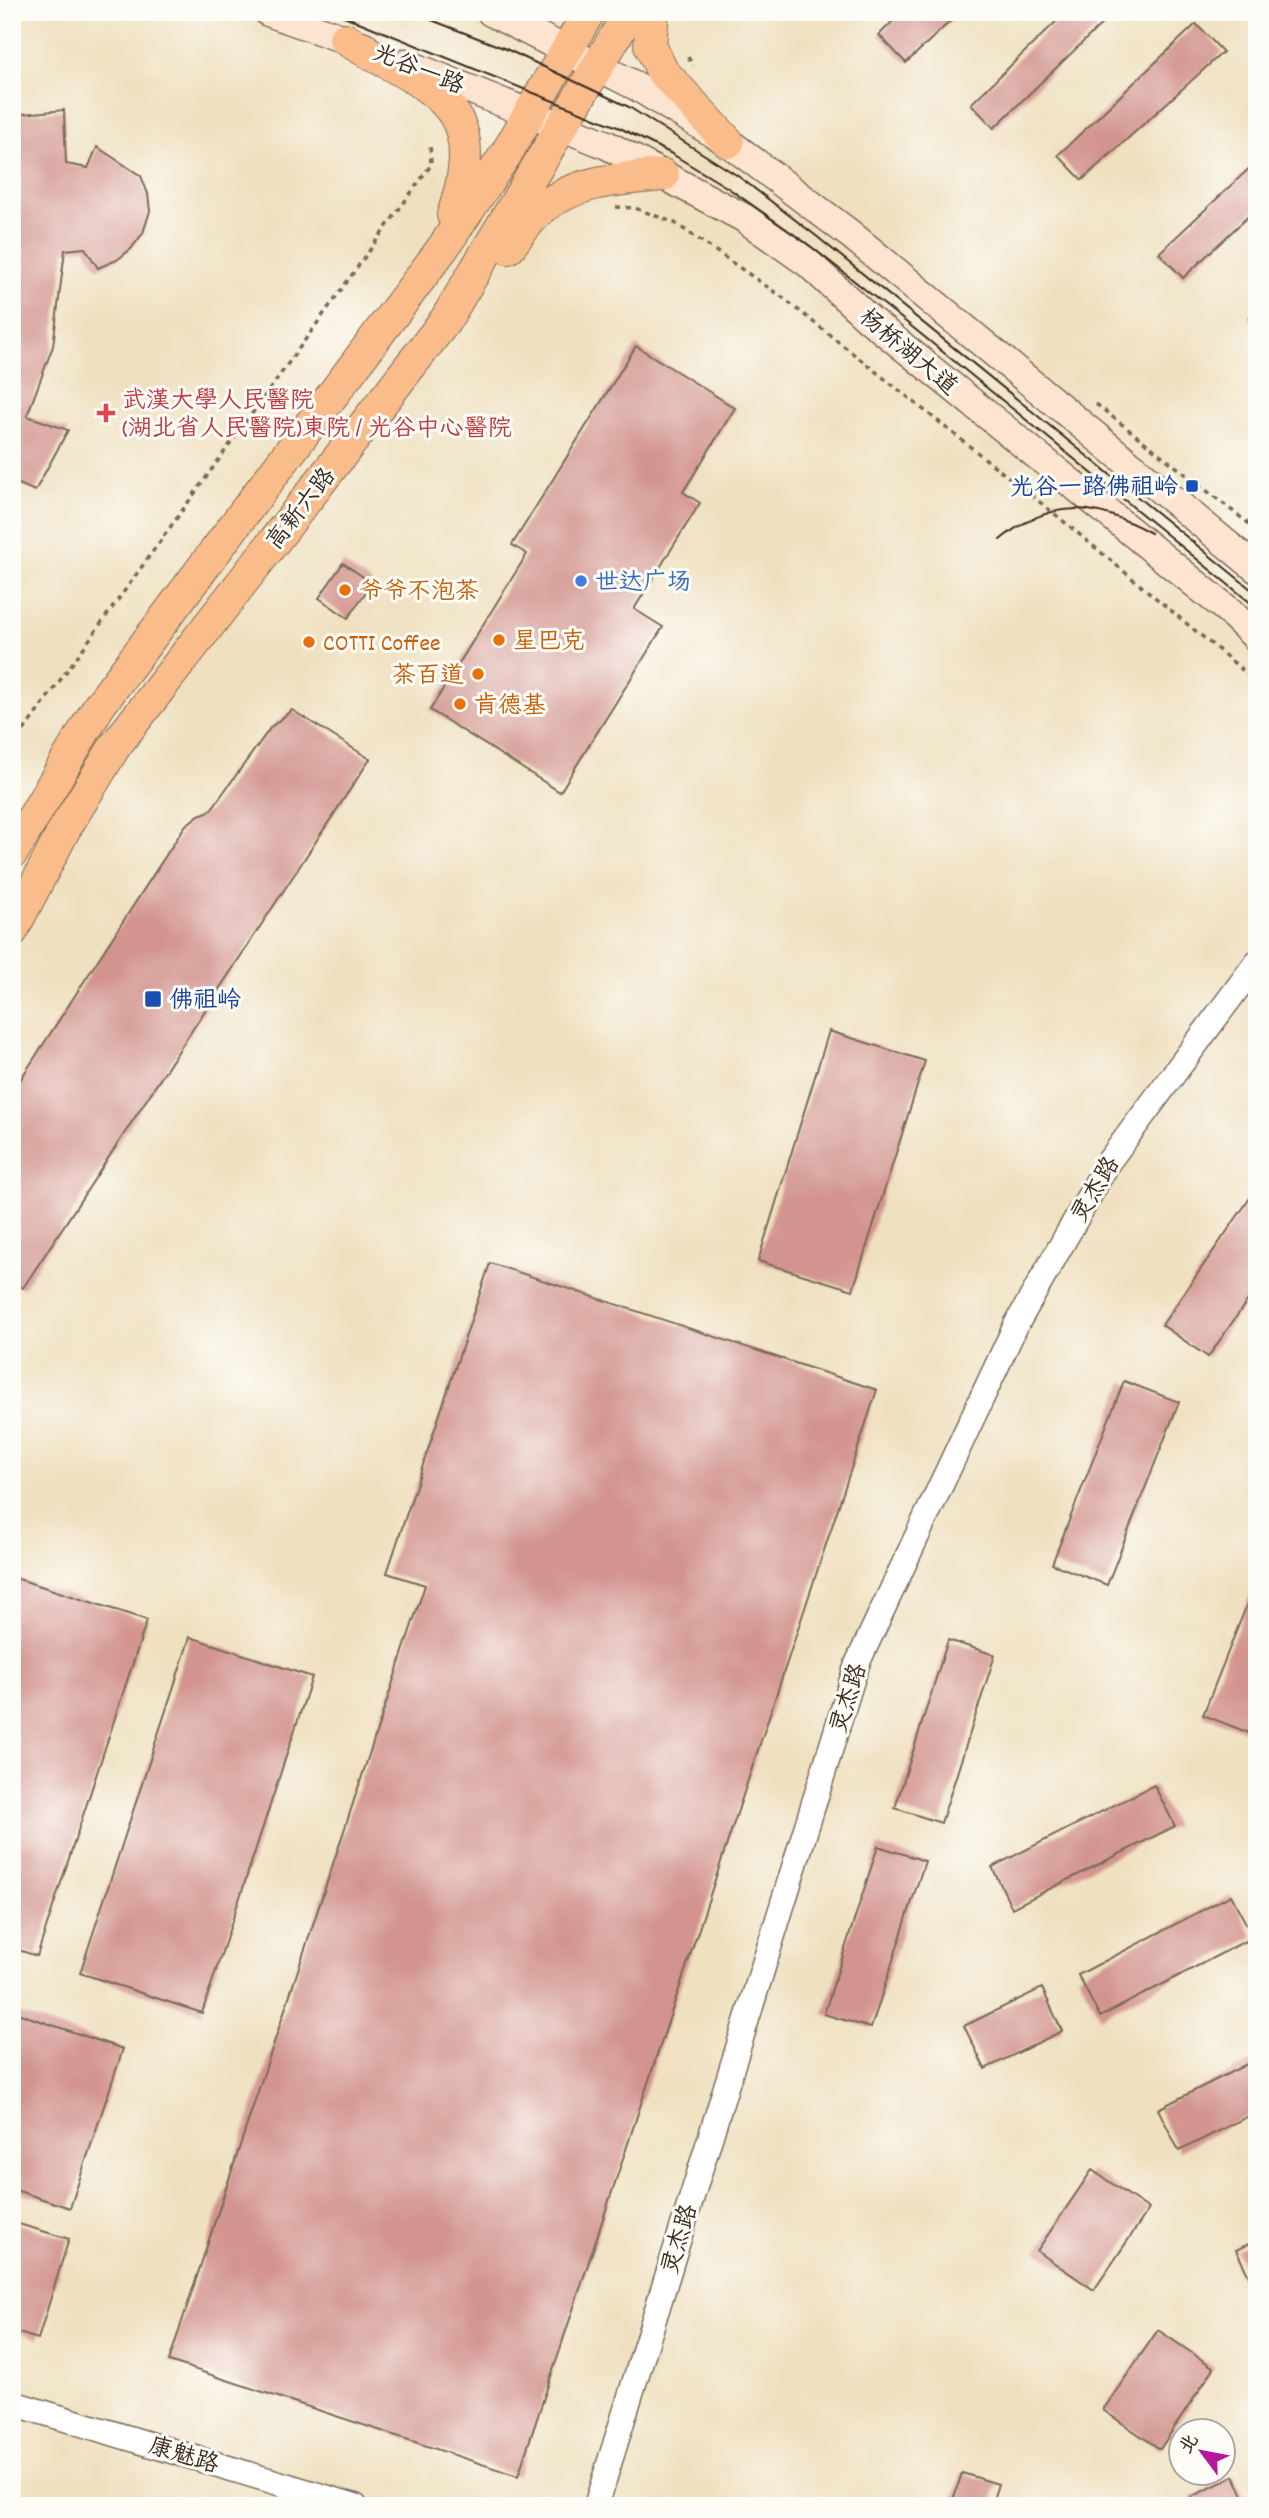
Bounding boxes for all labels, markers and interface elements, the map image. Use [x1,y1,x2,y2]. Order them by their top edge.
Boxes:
street label: 光谷一路 [367,37,469,105]
street label: 杨桥湖大道 [850,302,964,405]
place label: 武漢大學人民醫院 (湖北省人民醫院)東院 / 光谷中心醫院 [122,385,512,447]
marker: 武漢大學人民醫院 (湖北省人民醫院)東院 / 光谷中心醫院 [96,403,116,423]
street label: 高新六路 [259,462,345,558]
place label: 光谷一路佛祖岭 [1010,472,1178,506]
marker: 光谷一路佛祖岭 [1184,478,1200,494]
place label: 世达广场 [595,567,691,601]
marker: 世达广场 [573,573,589,589]
place label: 爷爷不泡茶 [359,576,479,610]
marker: 爷爷不泡茶 [337,582,353,598]
place label: 星巴克 [513,626,585,660]
place label: COTTI Coffee [323,628,441,662]
marker: 星巴克 [491,632,507,648]
marker: COTTI Coffee [301,634,317,650]
place label: 茶百道 [392,660,464,694]
marker: 茶百道 [470,666,486,682]
place label: 肯德基 [474,690,546,724]
marker: 肯德基 [452,696,468,712]
place label: 佛祖岭 [169,985,241,1019]
marker: 佛祖岭 [143,989,163,1009]
street label: 灵杰路 [1063,1151,1130,1230]
street label: 灵杰路 [823,1659,877,1738]
street label: 灵杰路 [654,2200,708,2279]
north arrow [1168,2416,1238,2486]
street label: 康魅路 [144,2430,223,2484]
text: 北 [1174,2430,1207,2460]

